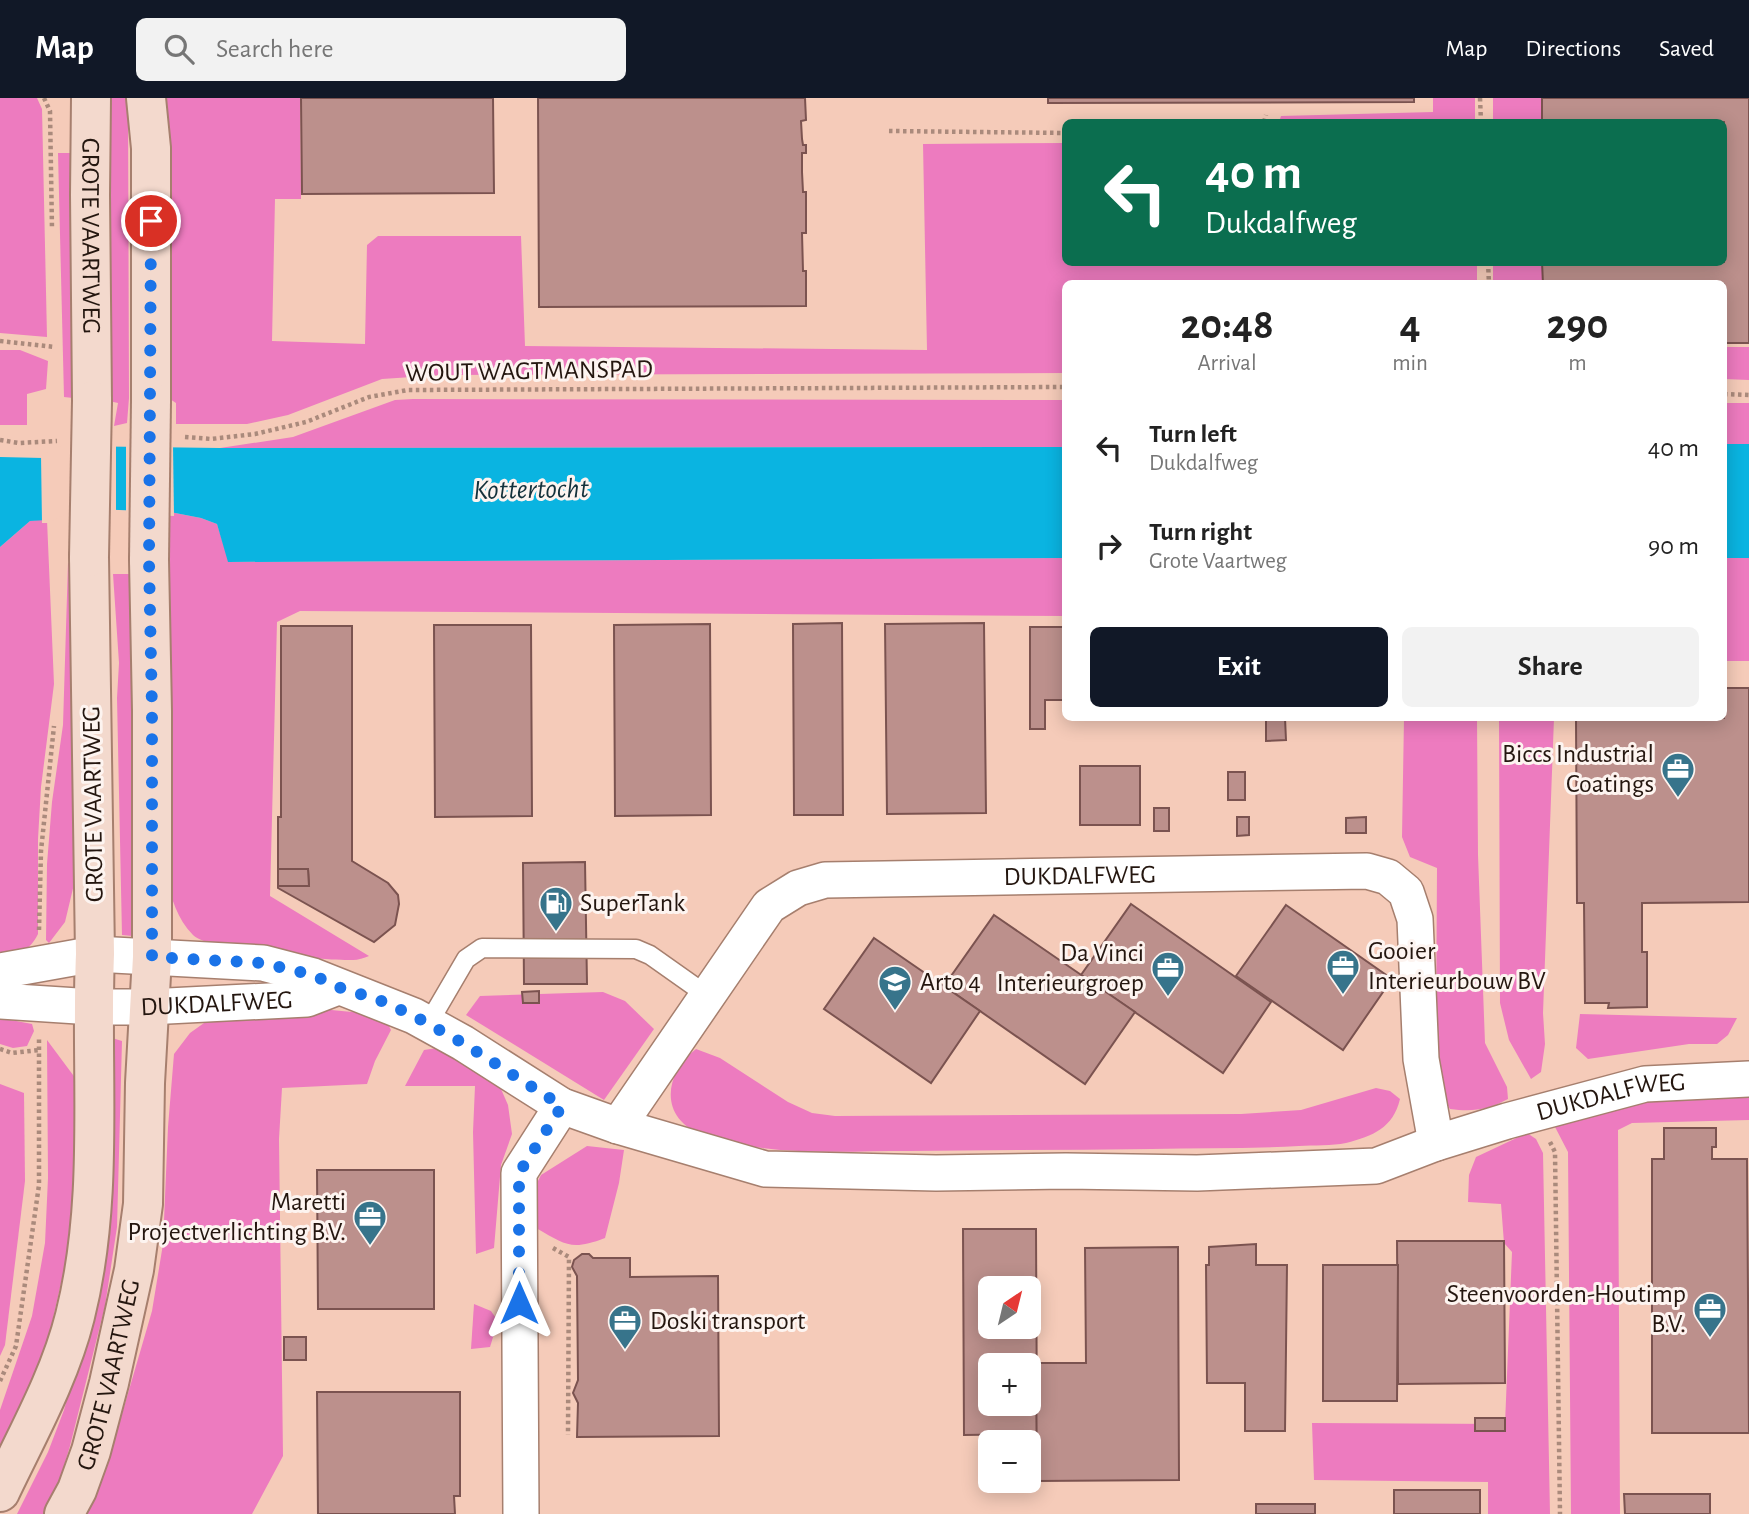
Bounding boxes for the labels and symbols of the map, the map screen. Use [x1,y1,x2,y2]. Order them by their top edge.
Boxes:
street label: GROTE VAARTWEG [77,138,104,334]
pin [121,191,181,251]
street label: WOUT WAGTMANSPAD [405,356,653,386]
water label: Kottertocht [473,475,590,505]
street label: GROTE VAARTWEG [78,706,108,902]
place label: Biccs Industrial Coatings [1502,741,1654,797]
office icon: Biccs Industrial Coatings [1659,750,1697,799]
street label: DUKDALFWEG [1003,862,1156,890]
fuel station icon: SuperTank [537,884,575,933]
place label: SuperTank [580,890,685,916]
place label: Gooier Interieurbouw BV [1368,938,1546,994]
place label: Da Vinci Interieurgroep [997,940,1144,996]
office icon: Gooier Interieurbouw BV [1324,947,1362,996]
office icon: Da Vinci Interieurgroep [1149,949,1187,998]
school or university icon: Arto 4 [876,963,914,1012]
place label: Arto 4 [920,969,981,995]
street label: DUKDALFWEG [140,987,293,1020]
street label: DUKDALFWEG [1534,1069,1686,1126]
place label: Maretti Projectverlichting B.V. [127,1189,346,1245]
office icon: Maretti Projectverlichting B.V. [351,1198,389,1247]
position arrow [482,1266,556,1340]
north arrow [978,1276,1041,1339]
street label: GROTE VAARTWEG [72,1277,145,1474]
place label: Steenvoorden-Houtimp B.V. [1447,1281,1686,1337]
office icon: Steenvoorden-Houtimp B.V. [1691,1290,1729,1339]
office icon: Doski transport [606,1302,644,1351]
place label: Doski transport [650,1308,805,1334]

